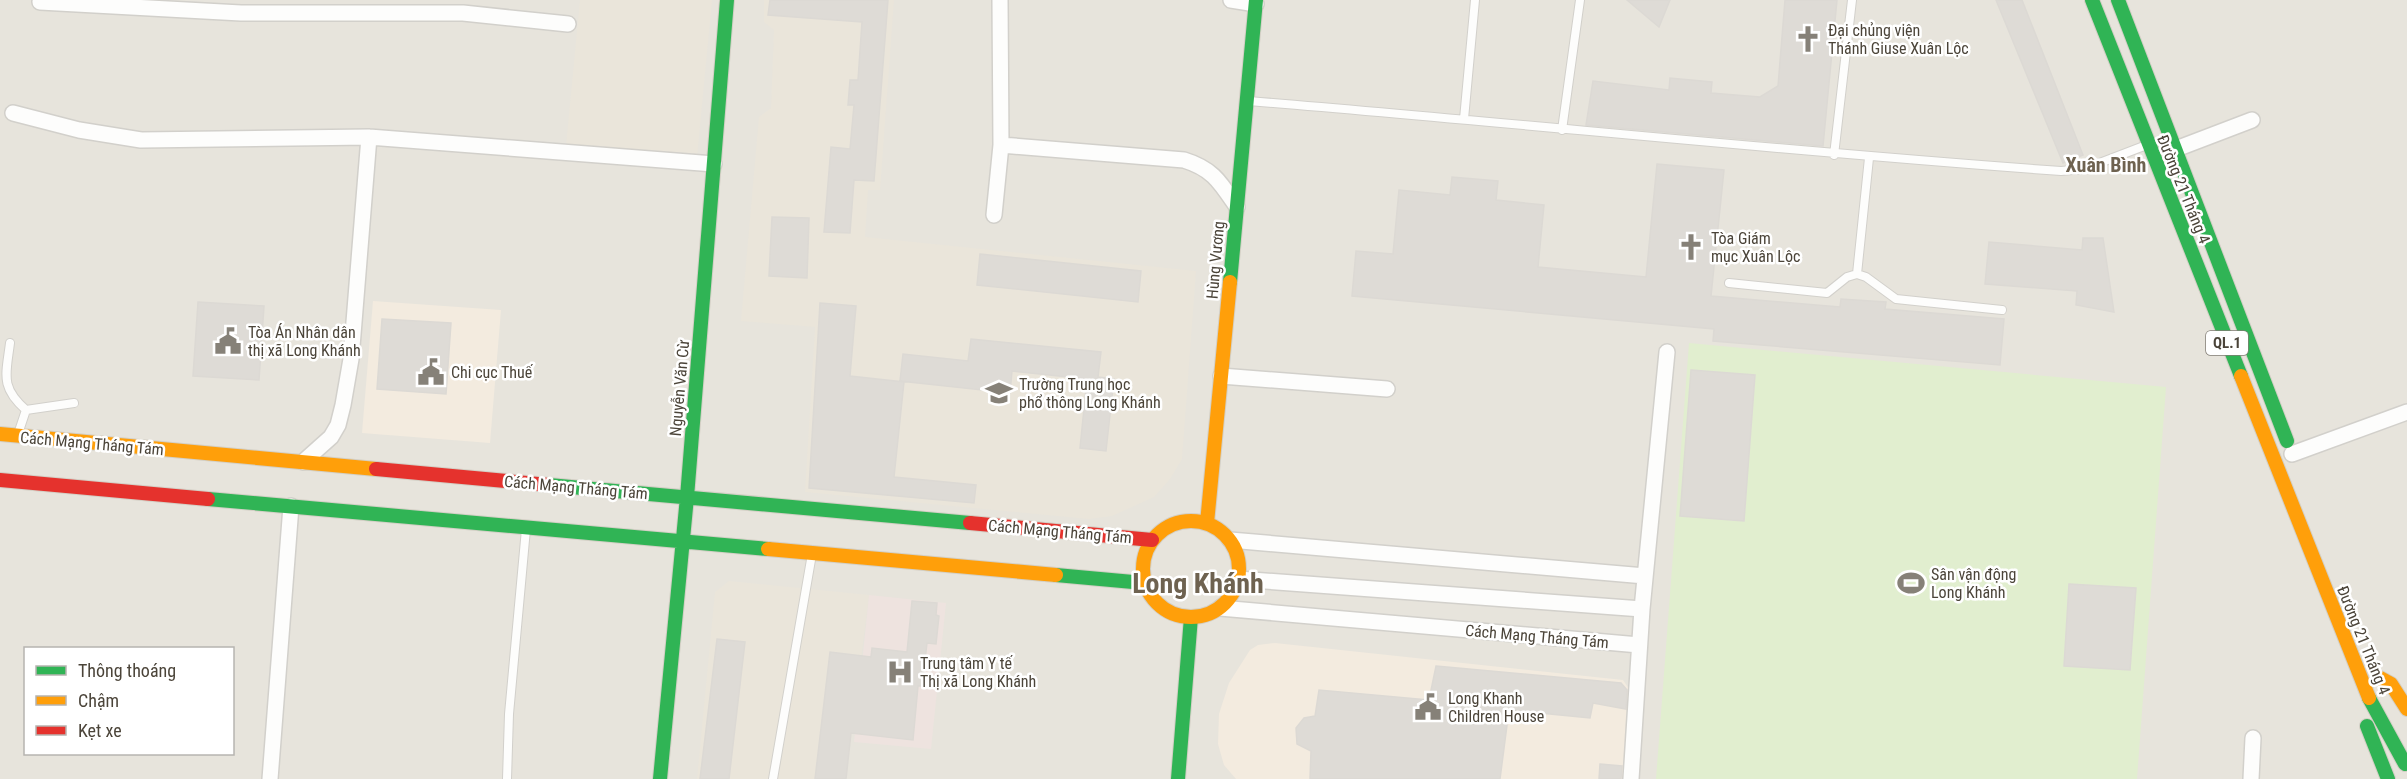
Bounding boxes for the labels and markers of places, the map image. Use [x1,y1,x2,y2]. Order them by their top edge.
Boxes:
place label: Đại chủng viện Thánh Giuse Xuân Lộc [1828,21,1969,58]
church icon: Đại chủng viện Thánh Giuse Xuân Lộc [1793,24,1823,54]
place label: Tòa Giám mục Xuân Lộc [1711,229,1800,266]
church icon: Tòa Giám mục Xuân Lộc [1676,232,1706,262]
place label: Tòa Án Nhân dân thị xã Long Khánh [248,323,361,360]
public building icon: Tòa Án Nhân dân thị xã Long Khánh [213,326,243,356]
public building icon: Chi cục Thuế [416,357,446,387]
place label: Chi cục Thuế [451,363,534,382]
place label: Trường Trung học phổ thông Long Khánh [1019,375,1161,412]
school or university icon: Trường Trung học phổ thông Long Khánh [984,378,1014,408]
place label: Sân vận động Long Khánh [1931,565,2016,602]
sports icon: Sân vận động Long Khánh [1896,568,1926,598]
place label: Trung tâm Y tế Thị xã Long Khánh [920,654,1036,691]
hospital icon: Trung tâm Y tế Thị xã Long Khánh [885,657,915,687]
place label: Long Khanh Children House [1448,689,1544,726]
public building icon: Long Khanh Children House [1413,692,1443,722]

